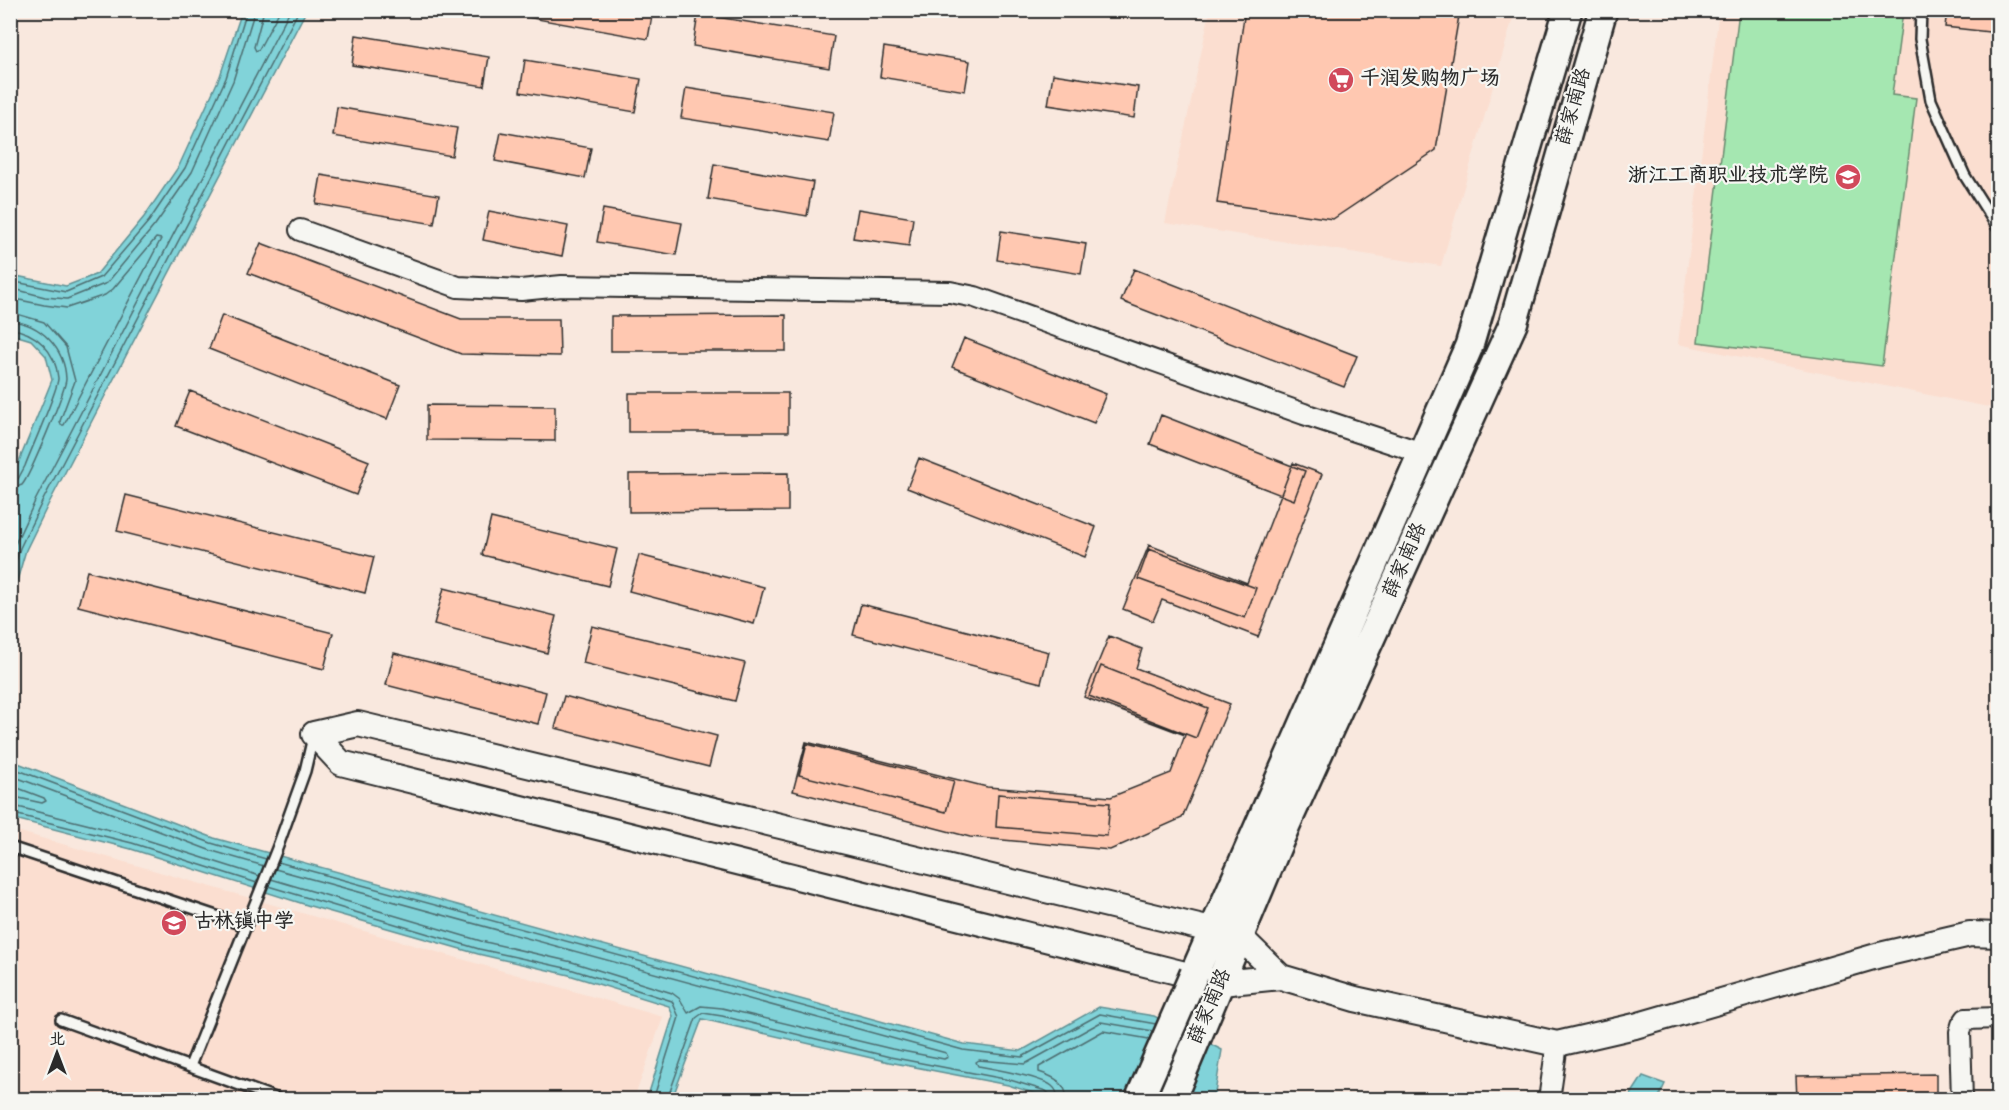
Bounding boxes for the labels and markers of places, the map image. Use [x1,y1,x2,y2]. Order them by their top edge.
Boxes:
supermarket icon: 千润发购物广场 [1326,65,1356,95]
place label: 千润发购物广场 [1360,66,1500,94]
school or university icon: 浙江工商职业技术学院 [1833,162,1863,192]
place label: 浙江工商职业技术学院 [1628,163,1828,191]
school or university icon: 古林镇中学 [159,908,189,938]
place label: 古林镇中学 [194,909,294,937]

